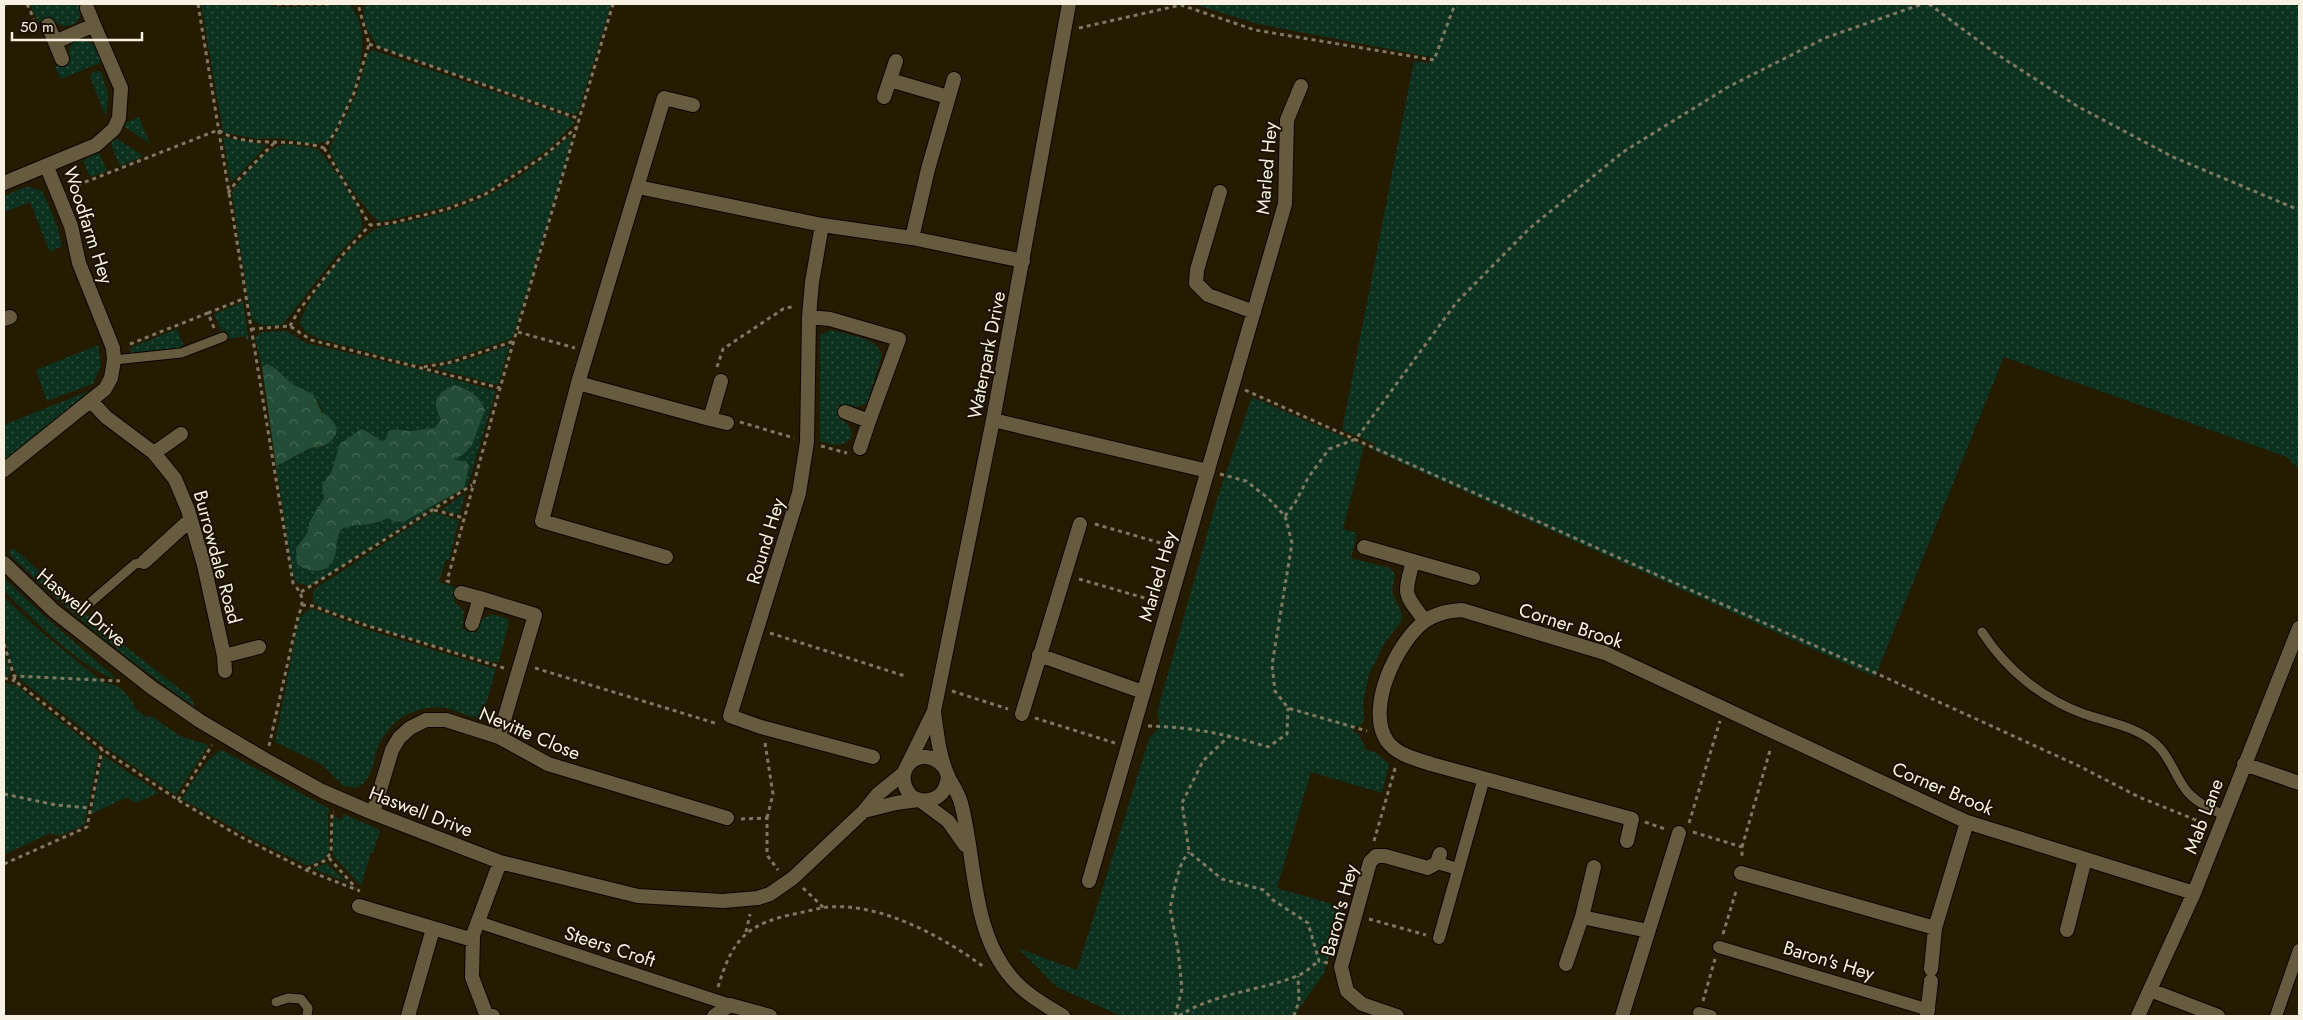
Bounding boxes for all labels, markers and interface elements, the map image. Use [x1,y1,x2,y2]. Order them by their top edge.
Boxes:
scale bar [12,10,142,42]
text: 50 m [20,16,54,38]
street label: Marled Hey [1249,120,1284,216]
street label: Woodfarm Hey [57,163,120,288]
street label: Waterpark Drive [961,289,1012,421]
street label: Burrowdale Road [187,487,248,627]
street label: Round Hey [740,494,792,588]
street label: Marled Hey [1132,527,1183,625]
street label: Haswell Drive [31,562,132,653]
street label: Corner Brook [1515,596,1627,655]
street label: Nevitte Close [475,700,585,767]
street label: Corner Brook [1888,755,1998,822]
street label: Mab Lane [2177,774,2230,858]
street label: Haswell Drive [365,779,477,844]
street label: Baron's Hey [1314,861,1365,959]
street label: Steers Croft [561,919,659,974]
street label: Baron's Hey [1780,934,1878,987]

